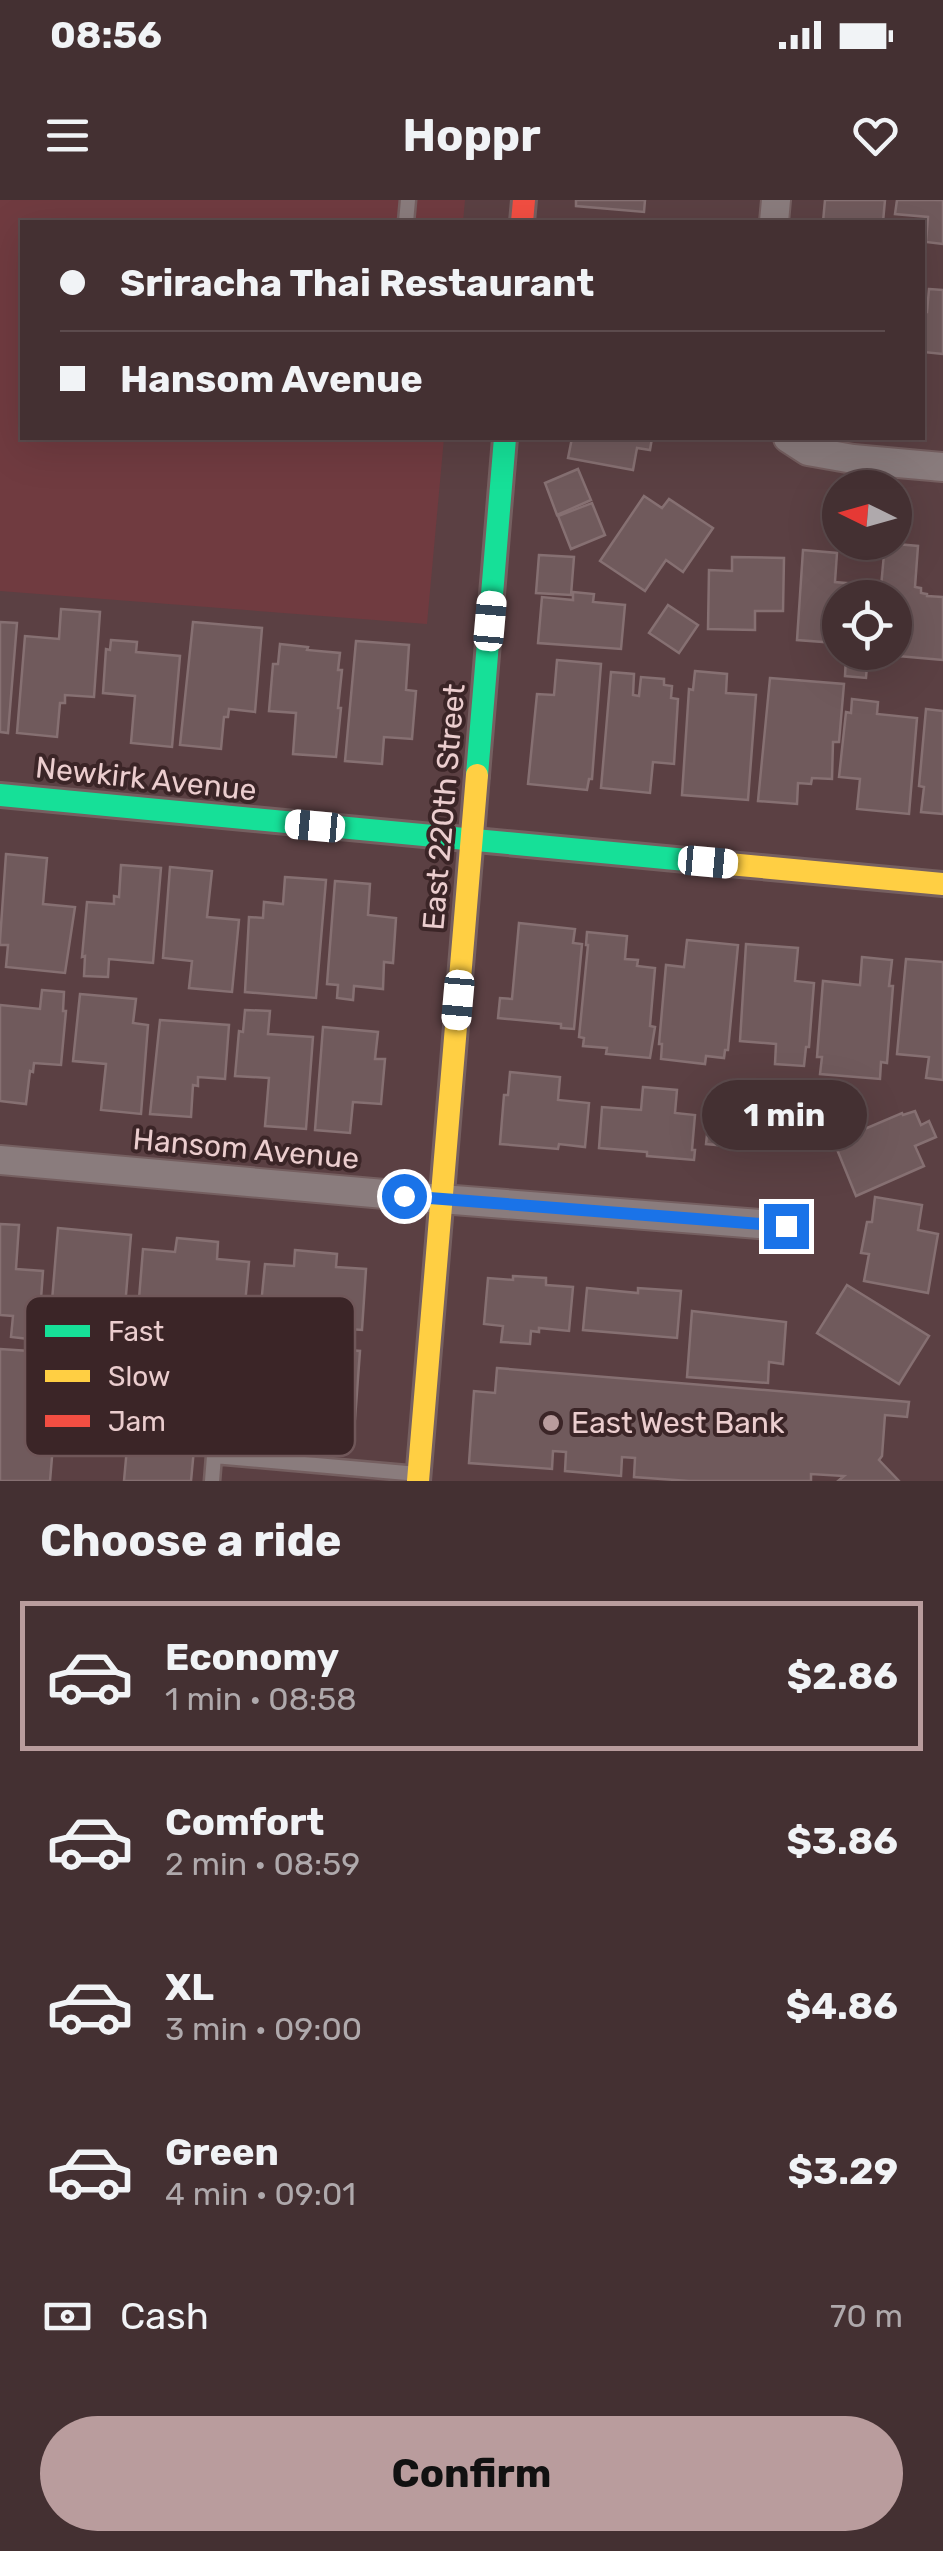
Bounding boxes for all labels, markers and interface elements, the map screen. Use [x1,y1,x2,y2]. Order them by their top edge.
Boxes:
text: 08:56 [50,12,162,58]
icon: menu [40,108,95,163]
icon: heart [848,108,903,163]
text: Hoppr [402,109,541,162]
text: Sriracha Thai Restaurant [120,260,594,306]
text: Hansom Avenue [120,356,423,402]
north arrow [822,470,912,560]
map controls [822,470,912,670]
button: locate [822,580,912,670]
car [472,590,508,652]
street label: East 220th Street [415,682,473,932]
street label: Newkirk Avenue [34,749,258,809]
car [284,808,346,844]
car [677,844,739,880]
car [440,969,476,1031]
callout: 1 min [704,1081,868,1151]
text: 1 min [744,1096,825,1134]
street label: Hansom Avenue [131,1121,361,1177]
route start [382,1174,427,1219]
route end [764,1204,809,1249]
legend [25,1296,355,1456]
text: Fast [108,1315,164,1348]
text: Slow [108,1360,170,1393]
text: Jam [108,1405,166,1438]
place label: East West Bank [571,1405,785,1441]
marker: East West Bank [540,1412,562,1434]
text: Choose a ride [40,1514,342,1567]
icon: car [45,1631,135,1721]
text: Economy [165,1634,339,1680]
text: $2.86 [787,1653,898,1699]
text: 1 min · 08:58 [165,1680,357,1718]
icon: car [45,1796,135,1886]
text: Comfort [165,1799,324,1845]
text: $3.86 [786,1818,898,1864]
text: 2 min · 08:59 [165,1845,360,1883]
icon: car [45,1961,135,2051]
text: XL [165,1964,214,2010]
text: $4.86 [786,1983,898,2029]
text: 3 min · 09:00 [165,2010,362,2048]
icon: car [45,2126,135,2216]
text: Green [165,2129,279,2175]
text: $3.29 [788,2148,898,2194]
text: 4 min · 09:01 [165,2175,356,2213]
icon: cash [40,2289,95,2344]
text: Cash [120,2293,209,2339]
text: 70 m [830,2297,903,2335]
button: Confirm [40,2416,903,2531]

